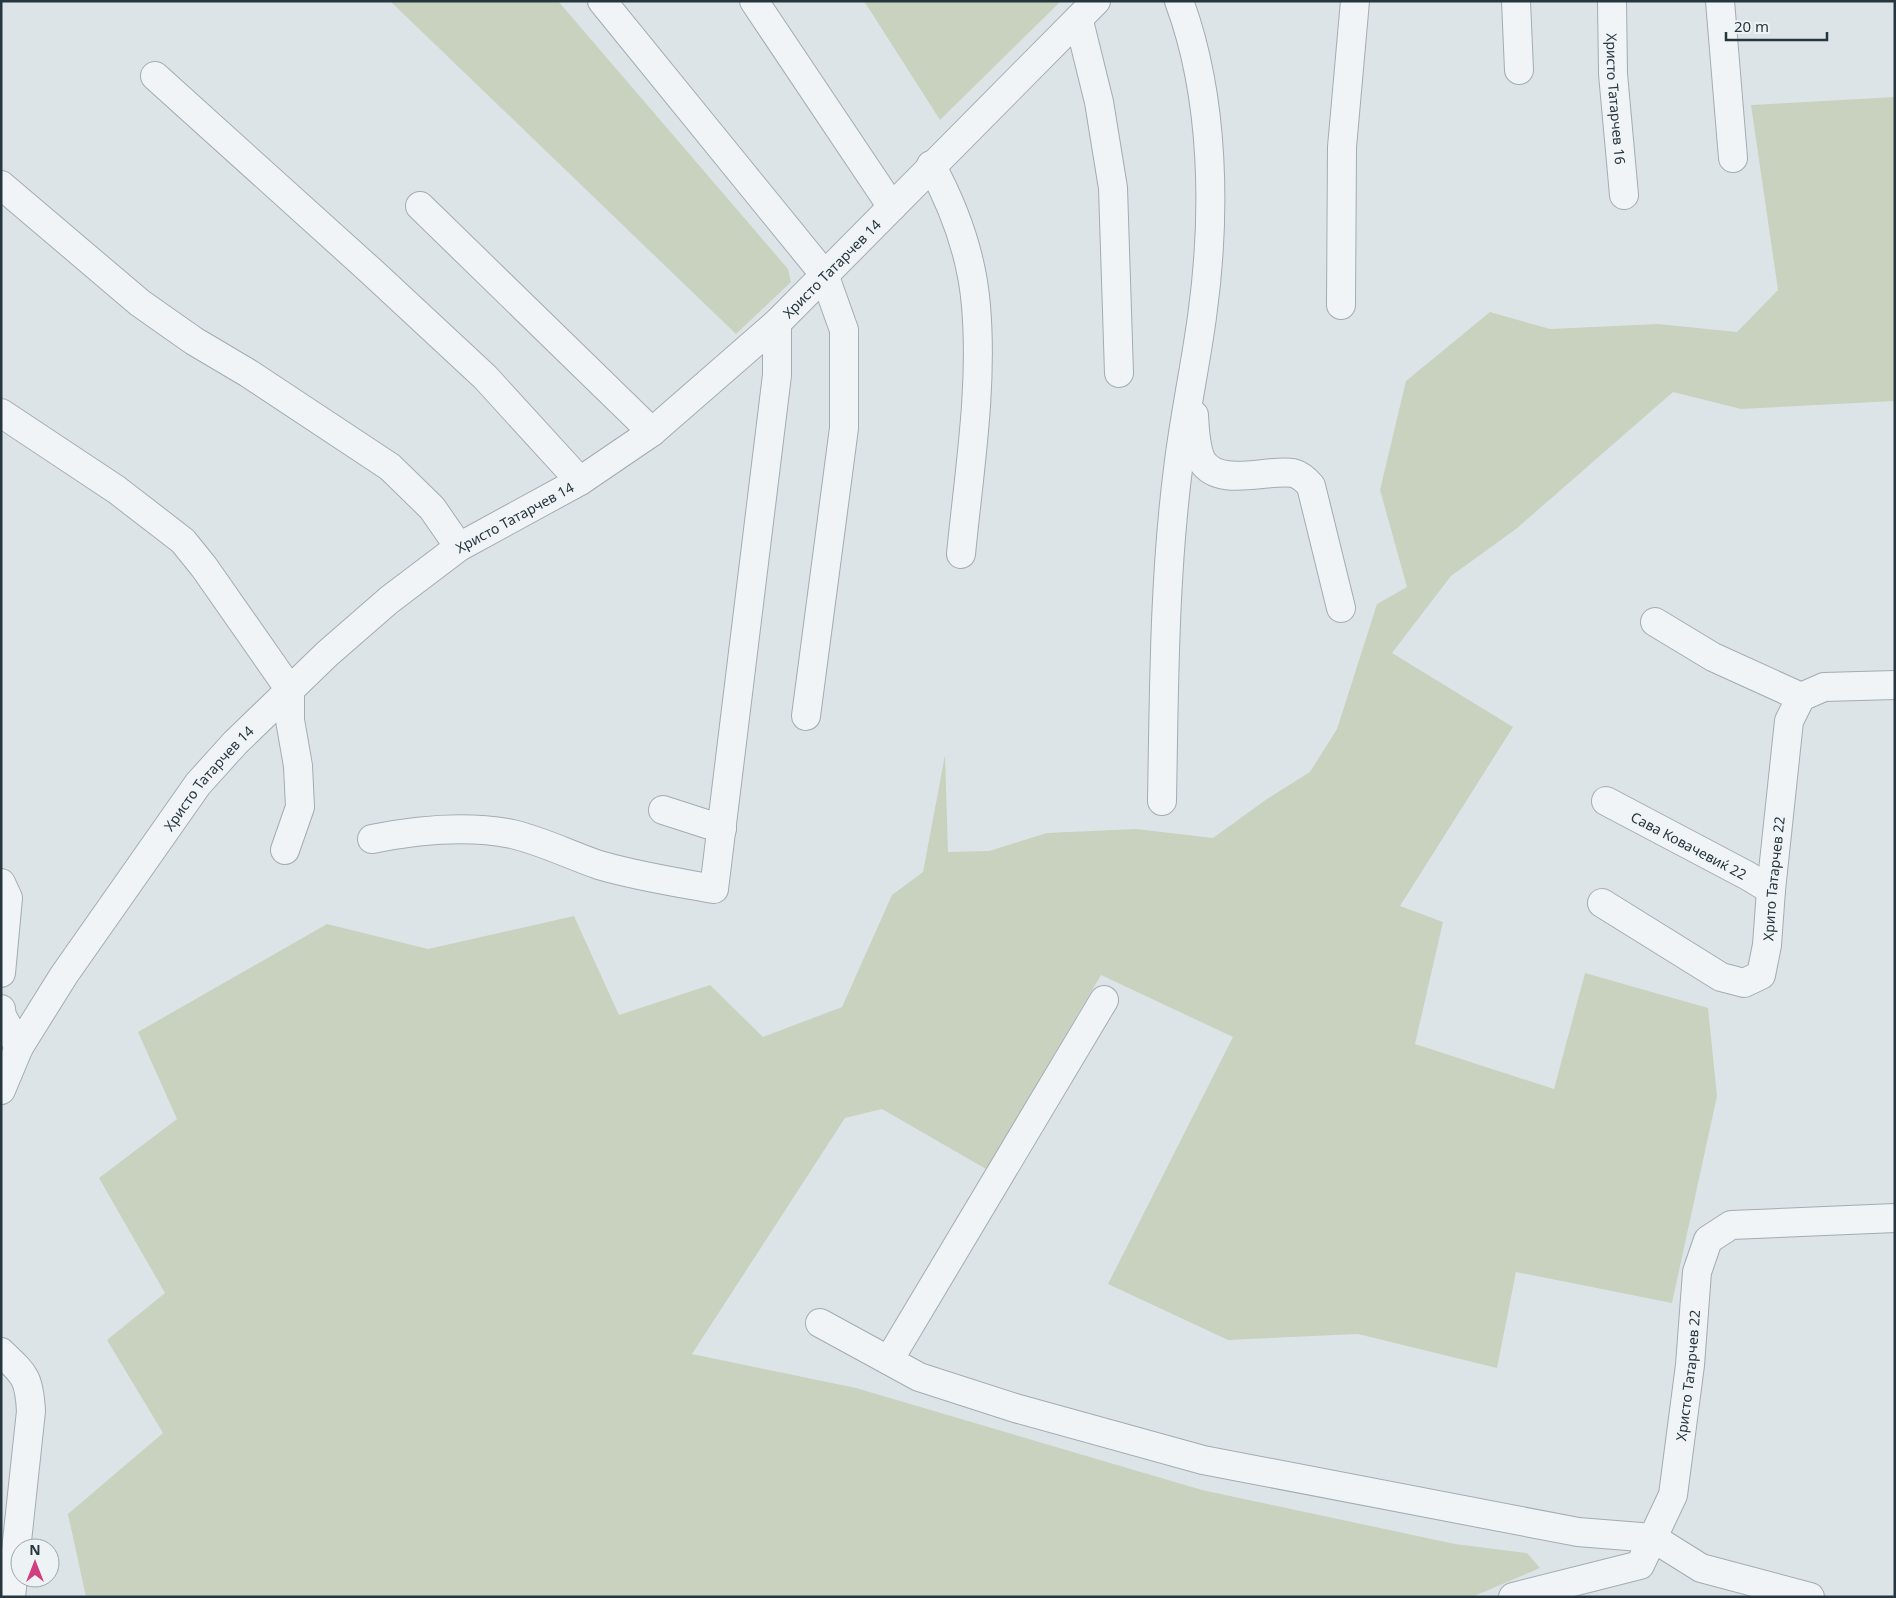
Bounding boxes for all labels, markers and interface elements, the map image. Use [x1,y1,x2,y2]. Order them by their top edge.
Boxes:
scale bar [1726,10,1827,42]
text: 20 m [1734,16,1769,36]
street label: Христо Татарчев 16 [1603,33,1631,165]
street label: Христо Татарчев 14 [778,215,884,322]
street label: Христо Татарчев 14 [452,477,577,557]
street label: Христо Татарчев 14 [159,721,257,834]
street label: Сава Ковачевиќ 22 [1628,807,1750,883]
street label: Хрито Татарчев 22 [1758,815,1788,941]
street label: Христо Татарчев 22 [1671,1309,1704,1442]
north arrow [10,1538,60,1588]
text: N [29,1540,41,1559]

